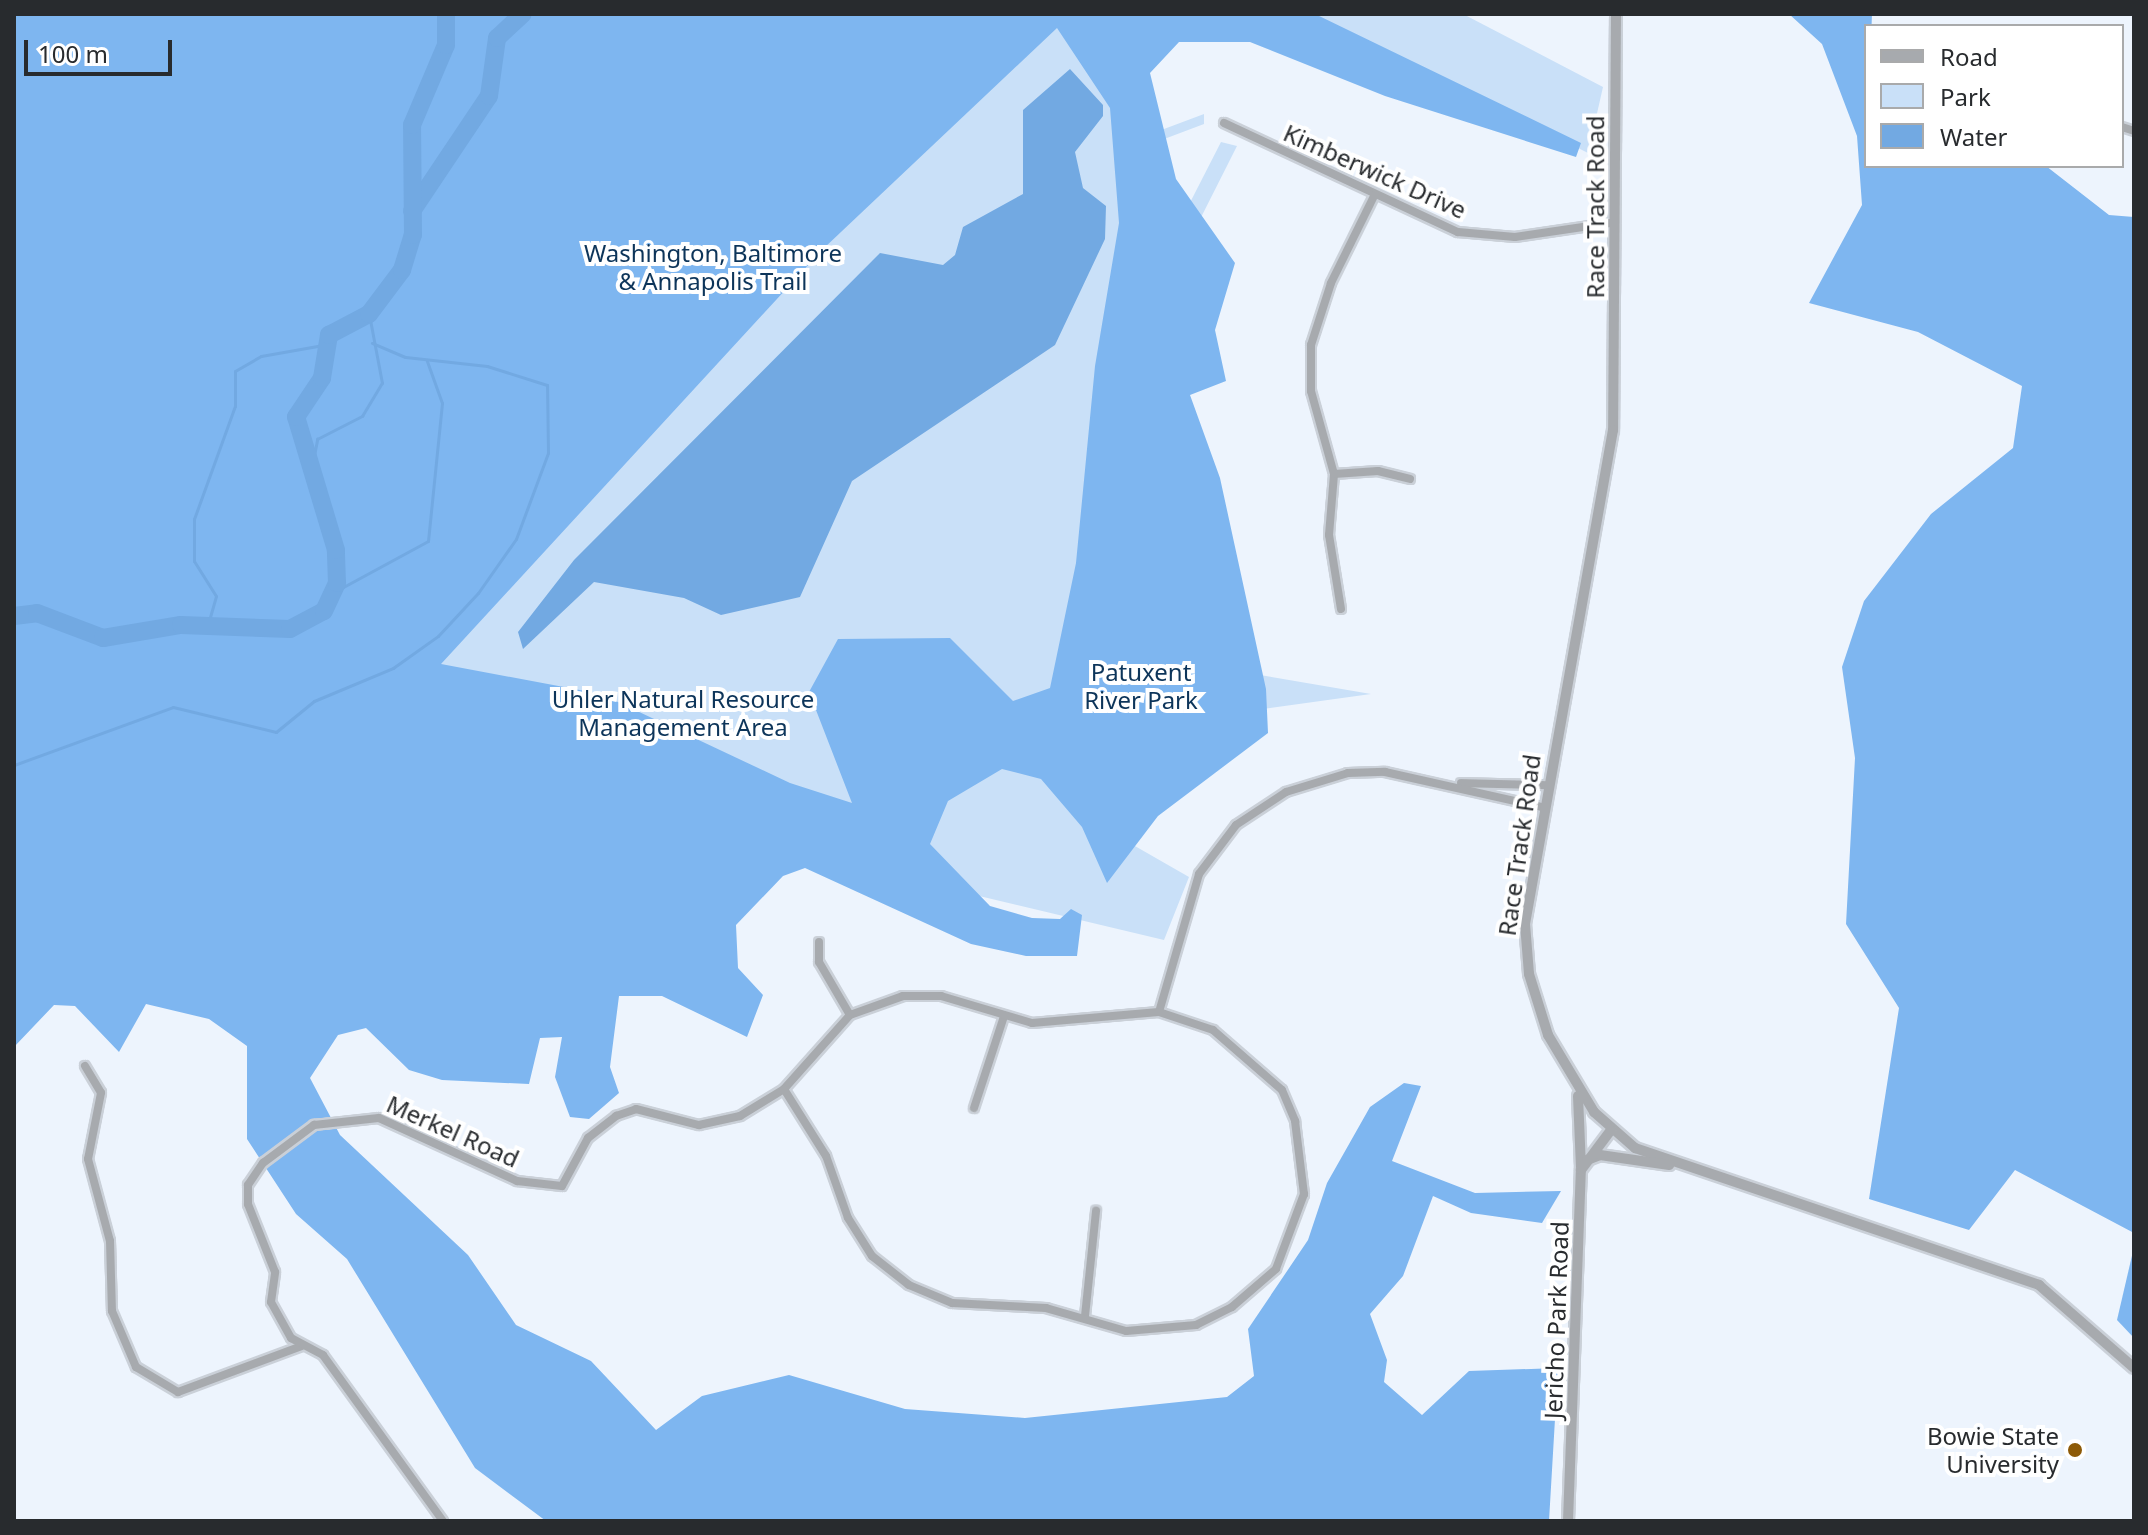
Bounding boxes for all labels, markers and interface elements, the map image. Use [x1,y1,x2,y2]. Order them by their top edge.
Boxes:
scale bar [28,24,176,74]
legend [1864,24,2124,168]
text: 100 m [38,37,108,70]
text: Road [1940,40,1998,73]
text: Park [1940,80,1991,113]
street label: Race Track Road [1581,116,1609,298]
street label: Kimberwick Drive [1279,118,1471,224]
text: Water [1940,120,2007,153]
park label: Washington, Baltimore & Annapolis Trail [584,239,842,295]
park label: Patuxent River Park [1084,658,1198,714]
park label: Uhler Natural Resource Management Area [552,685,814,741]
street label: Race Track Road [1492,752,1546,938]
street label: Merkel Road [382,1089,524,1173]
street label: Jericho Park Road [1538,1221,1574,1419]
place label: Bowie State University [1927,1422,2059,1478]
marker: Bowie State University [2066,1441,2084,1459]

